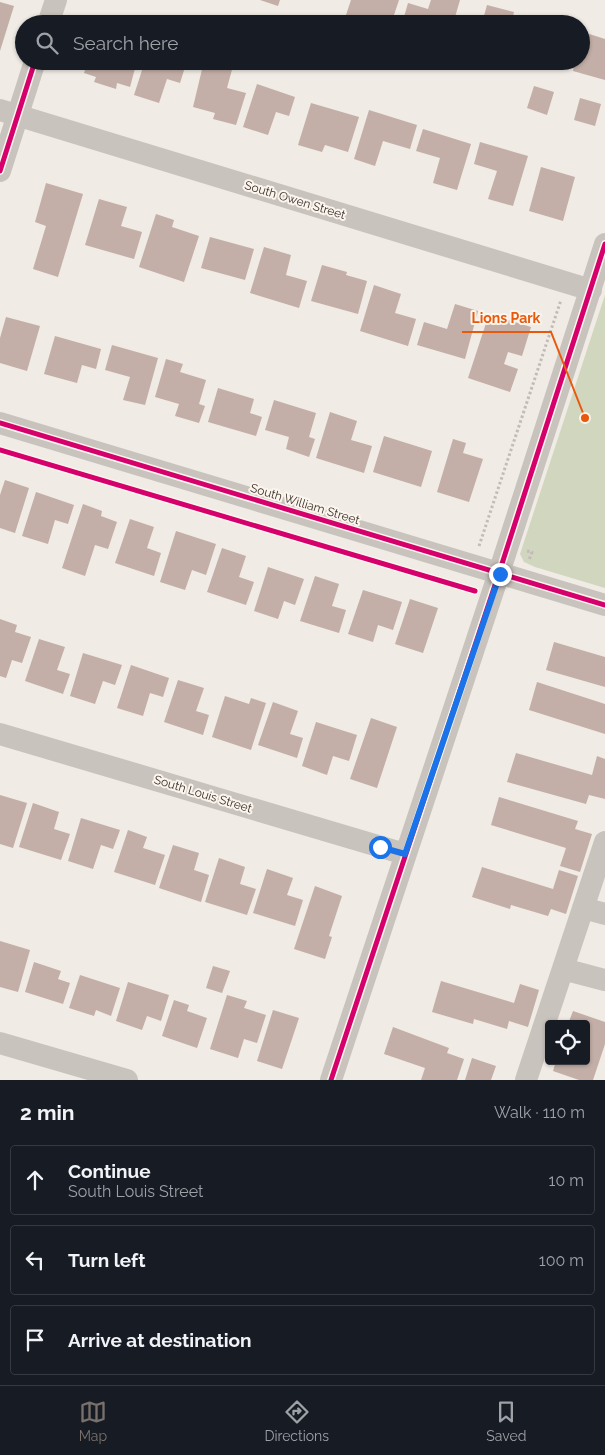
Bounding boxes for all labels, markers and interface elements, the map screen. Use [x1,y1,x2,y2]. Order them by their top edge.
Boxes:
search box [15,15,590,70]
icon: search [33,29,61,57]
text: Search here [73,32,179,54]
street label: South Owen Street [243,178,347,222]
callout: Lions Park [462,303,551,332]
text: Lions Park [472,310,541,326]
street label: South William Street [249,481,361,527]
route end [489,563,512,586]
street label: South Louis Street [152,772,254,816]
route start [369,836,392,859]
map controls [545,1020,590,1065]
button: locate [545,1020,590,1065]
text: 2 min [20,1100,74,1125]
text: Walk · 110 m [494,1103,585,1122]
text: Continue [68,1160,151,1182]
icon: ahead [21,1166,49,1194]
text: 10 m [549,1171,584,1190]
text: South Louis Street [68,1182,203,1201]
icon: left [21,1246,49,1274]
text: Turn left [68,1249,145,1271]
text: 100 m [539,1251,584,1270]
icon: arrive [21,1326,49,1354]
text: Arrive at destination [68,1329,252,1351]
tab: Map [79,1398,107,1444]
tab: Directions [264,1398,329,1444]
tab: Saved [486,1398,526,1444]

